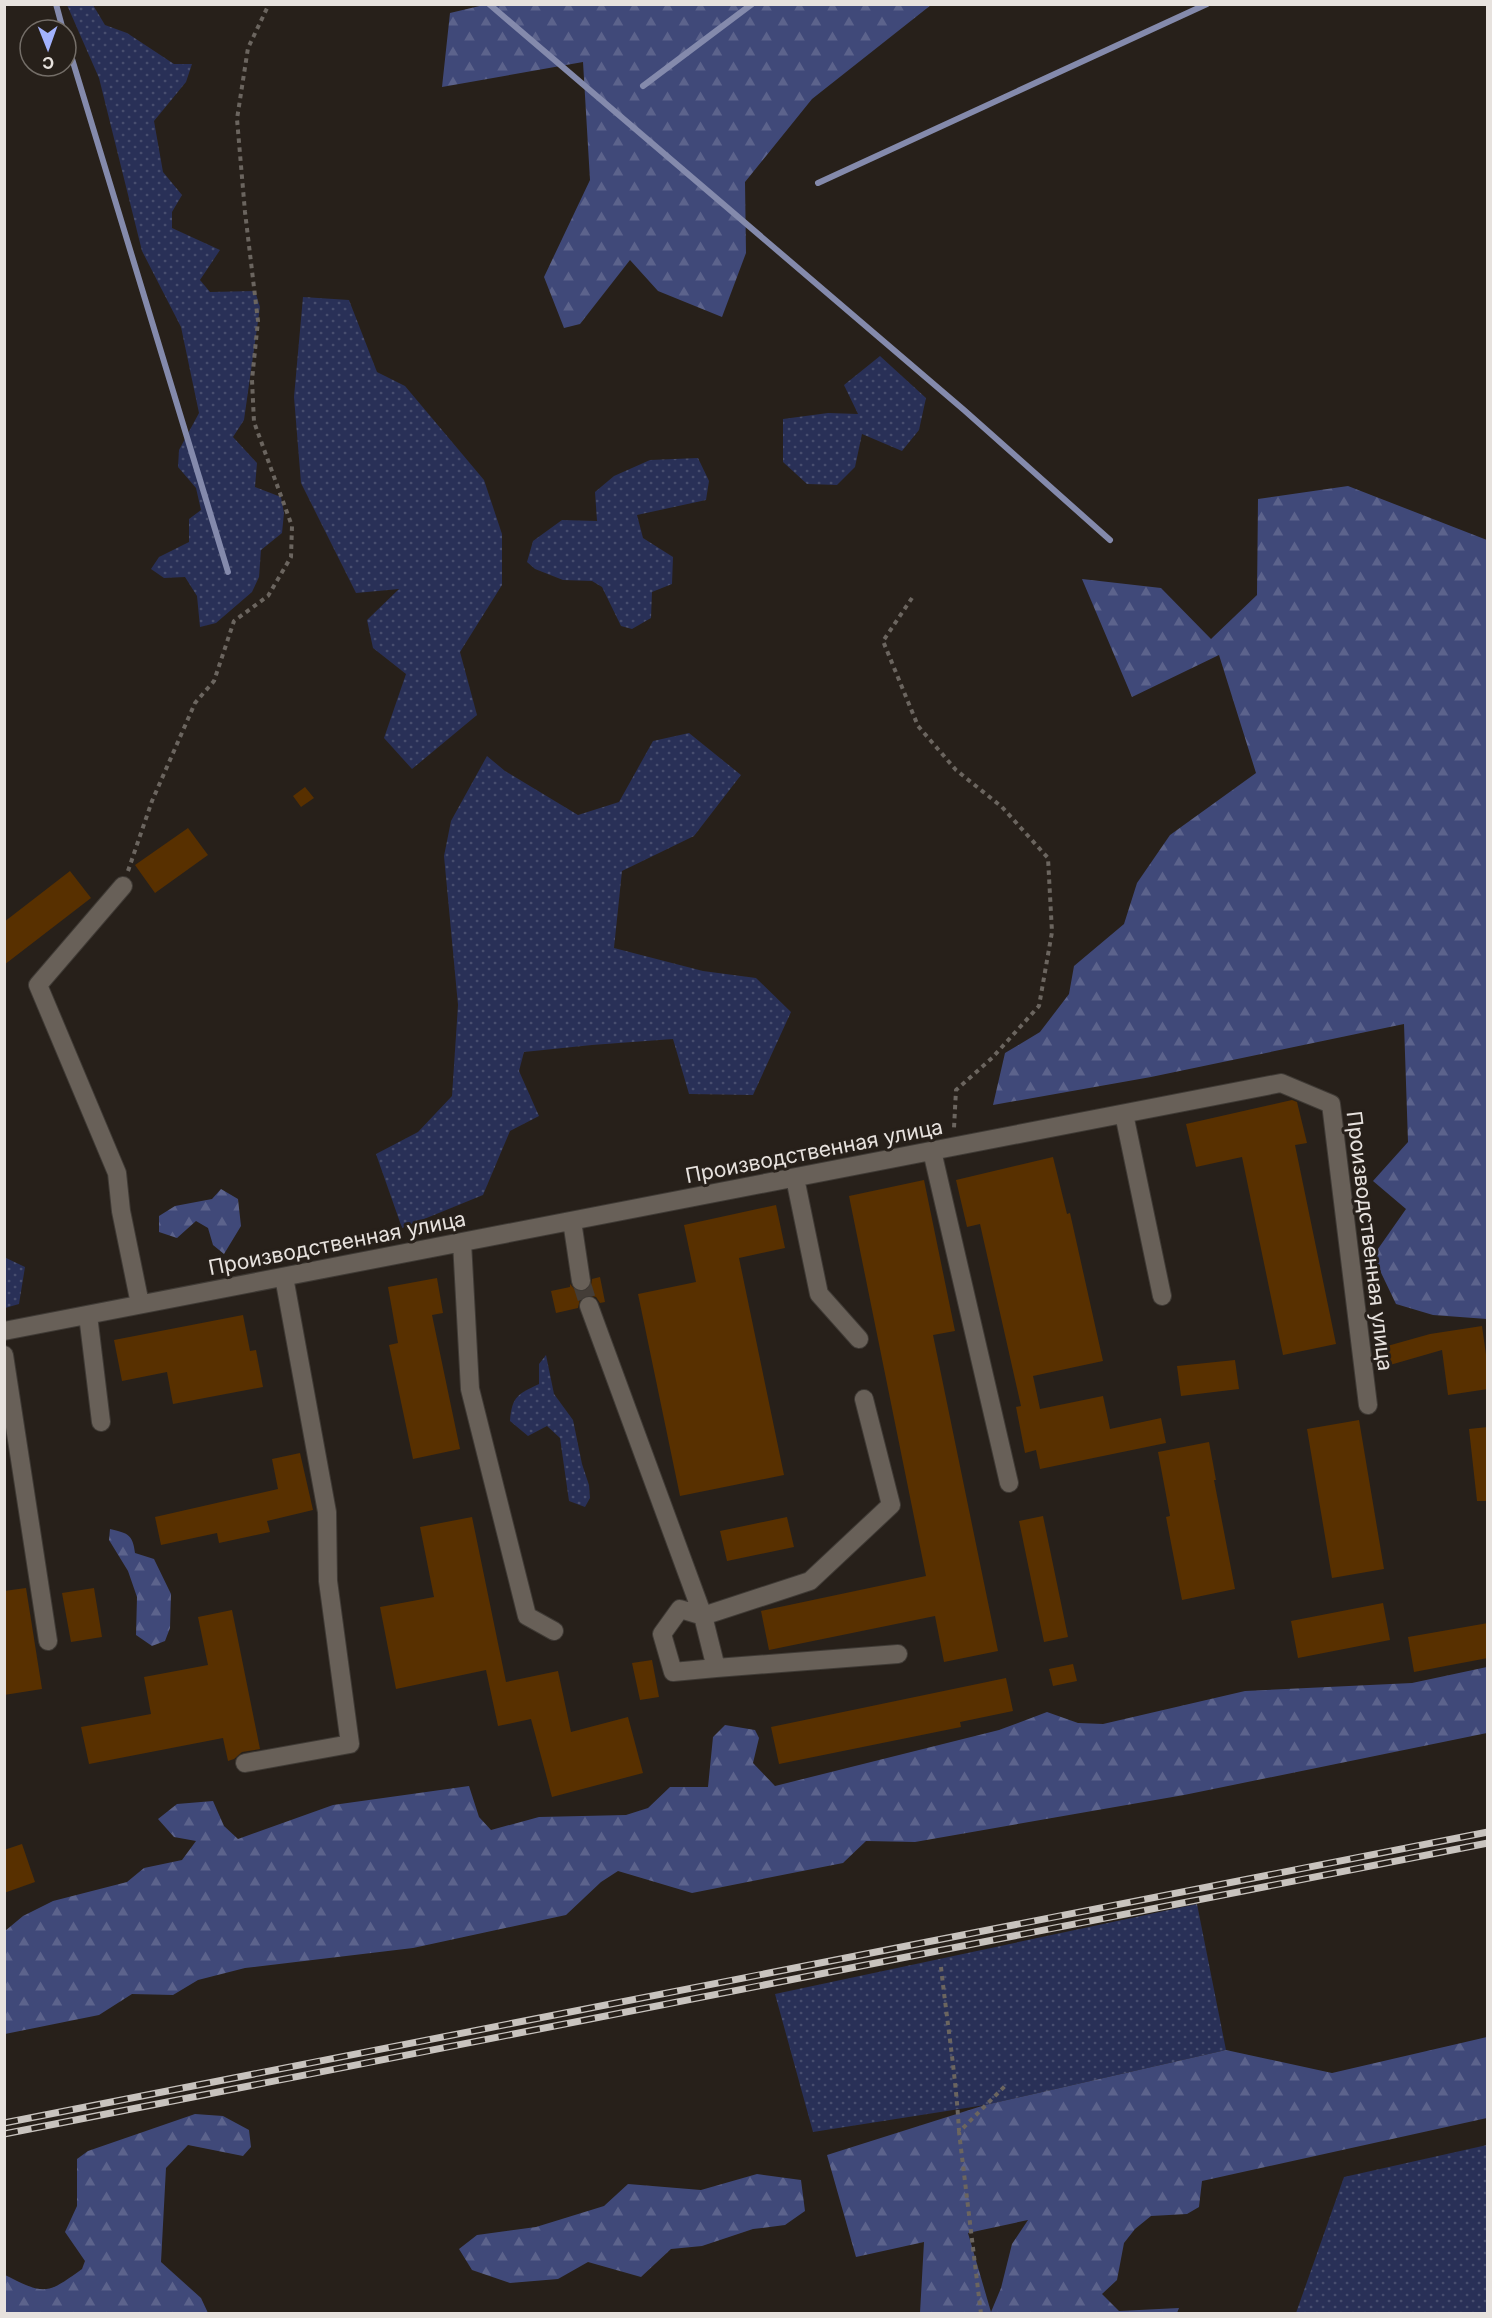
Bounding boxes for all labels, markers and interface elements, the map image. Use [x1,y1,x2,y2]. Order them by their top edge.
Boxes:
north arrow [18,18,78,78]
text: С [42,53,54,73]
street label: Производственная улица [1342,1110,1398,1372]
street label: Производственная улица [683,1114,945,1188]
street label: Производственная улица [206,1206,468,1280]

